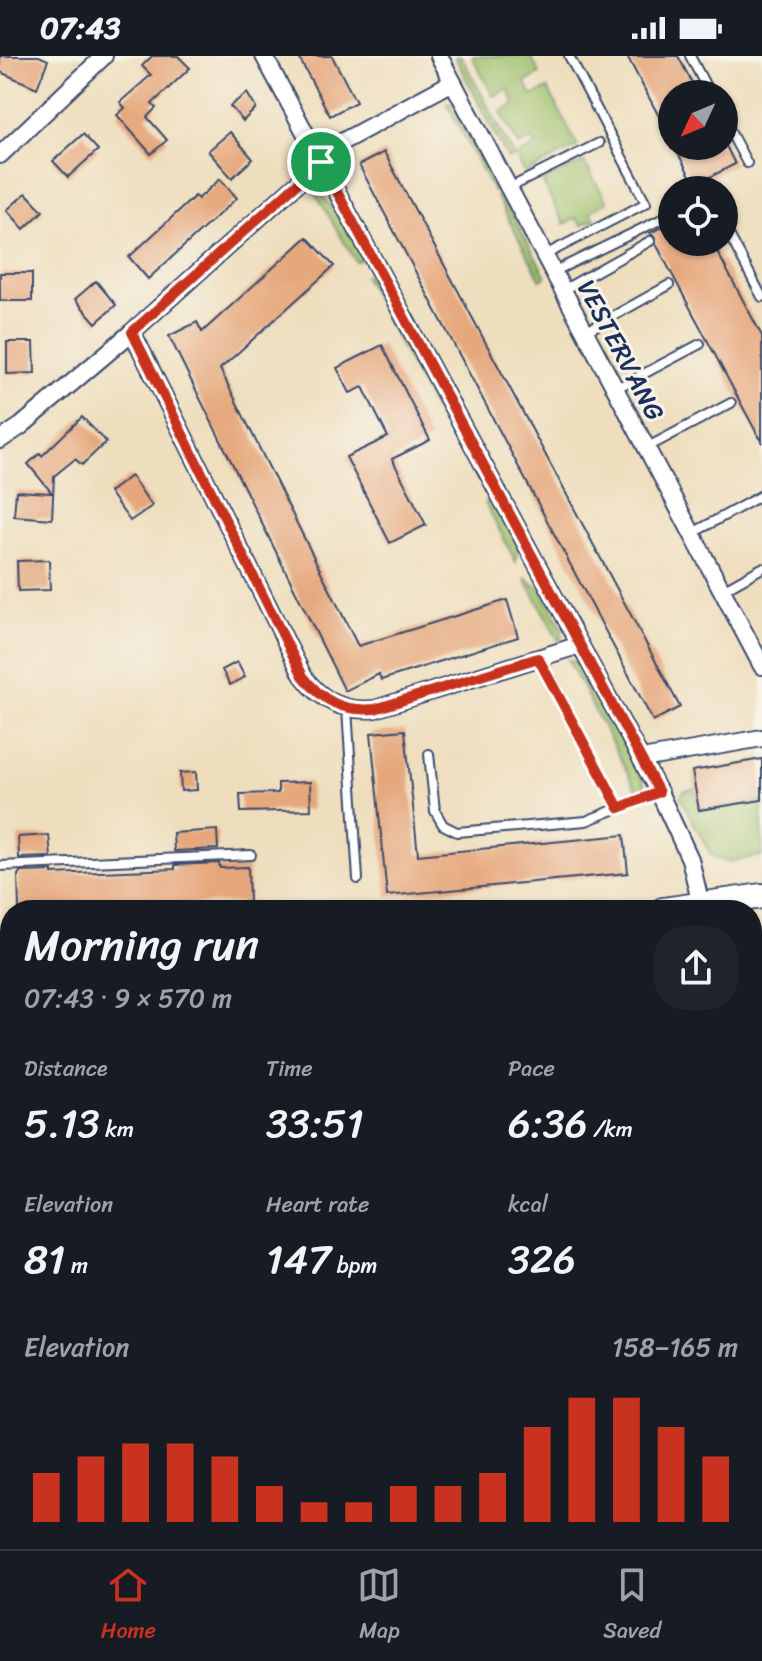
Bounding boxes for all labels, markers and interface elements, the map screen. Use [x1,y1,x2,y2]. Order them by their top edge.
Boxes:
text: 07:43 [40,1,120,55]
north arrow [658,80,738,160]
map controls [658,80,738,256]
pin [287,128,355,196]
icon: arrive [299,140,343,184]
button: locate [658,176,738,256]
street label: VESTERVANG [564,271,678,429]
text: Morning run [24,906,259,984]
button: share [654,926,738,1010]
text: 07:43 · 9 × 570 m [24,975,232,1021]
text: Distance [24,1049,108,1088]
text: Time [266,1049,313,1088]
text: Pace [508,1049,555,1088]
text: 5.13 [24,1088,100,1159]
text: 33:51 [266,1088,364,1159]
text: 6:36 [508,1088,587,1159]
text: km [100,1110,134,1149]
text: /km [587,1110,633,1149]
text: Elevation [24,1185,113,1224]
text: Heart rate [266,1185,369,1224]
text: kcal [508,1185,548,1224]
text: 81 [24,1224,65,1295]
text: 147 [266,1224,331,1295]
text: 326 [508,1224,576,1295]
text: m [65,1246,88,1285]
text: bpm [331,1246,377,1285]
text: Elevation [24,1324,129,1370]
text: 158–165 m [612,1324,738,1370]
tab: Home [101,1563,156,1650]
tab: Map [357,1563,401,1650]
tab: Saved [603,1563,661,1650]

